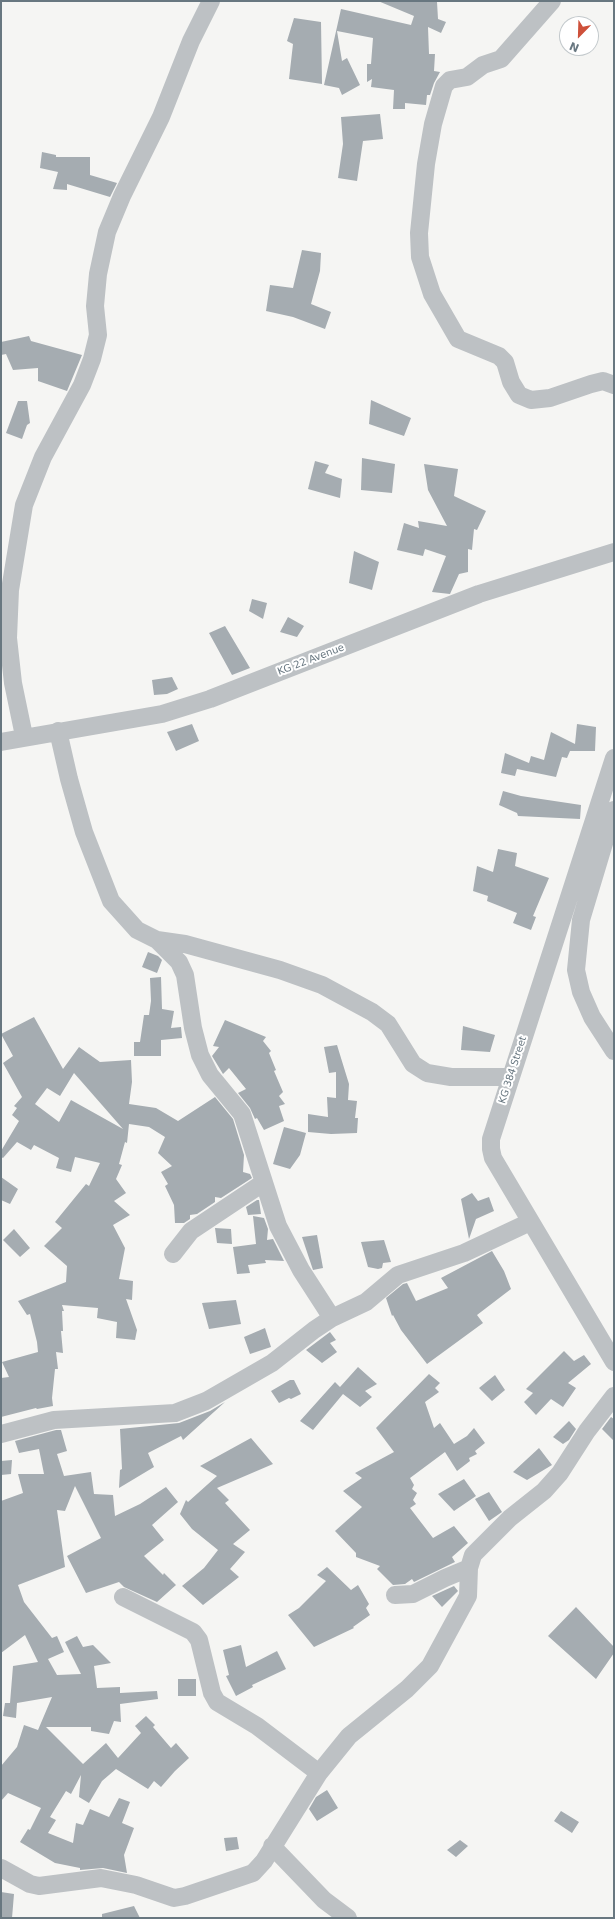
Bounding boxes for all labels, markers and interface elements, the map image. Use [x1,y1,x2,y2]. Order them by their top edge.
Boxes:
north arrow [559,16,599,56]
text: N [568,39,581,54]
street label: KG 22 Avenue [276,642,346,678]
street label: KG 384 Street [496,1035,530,1105]

